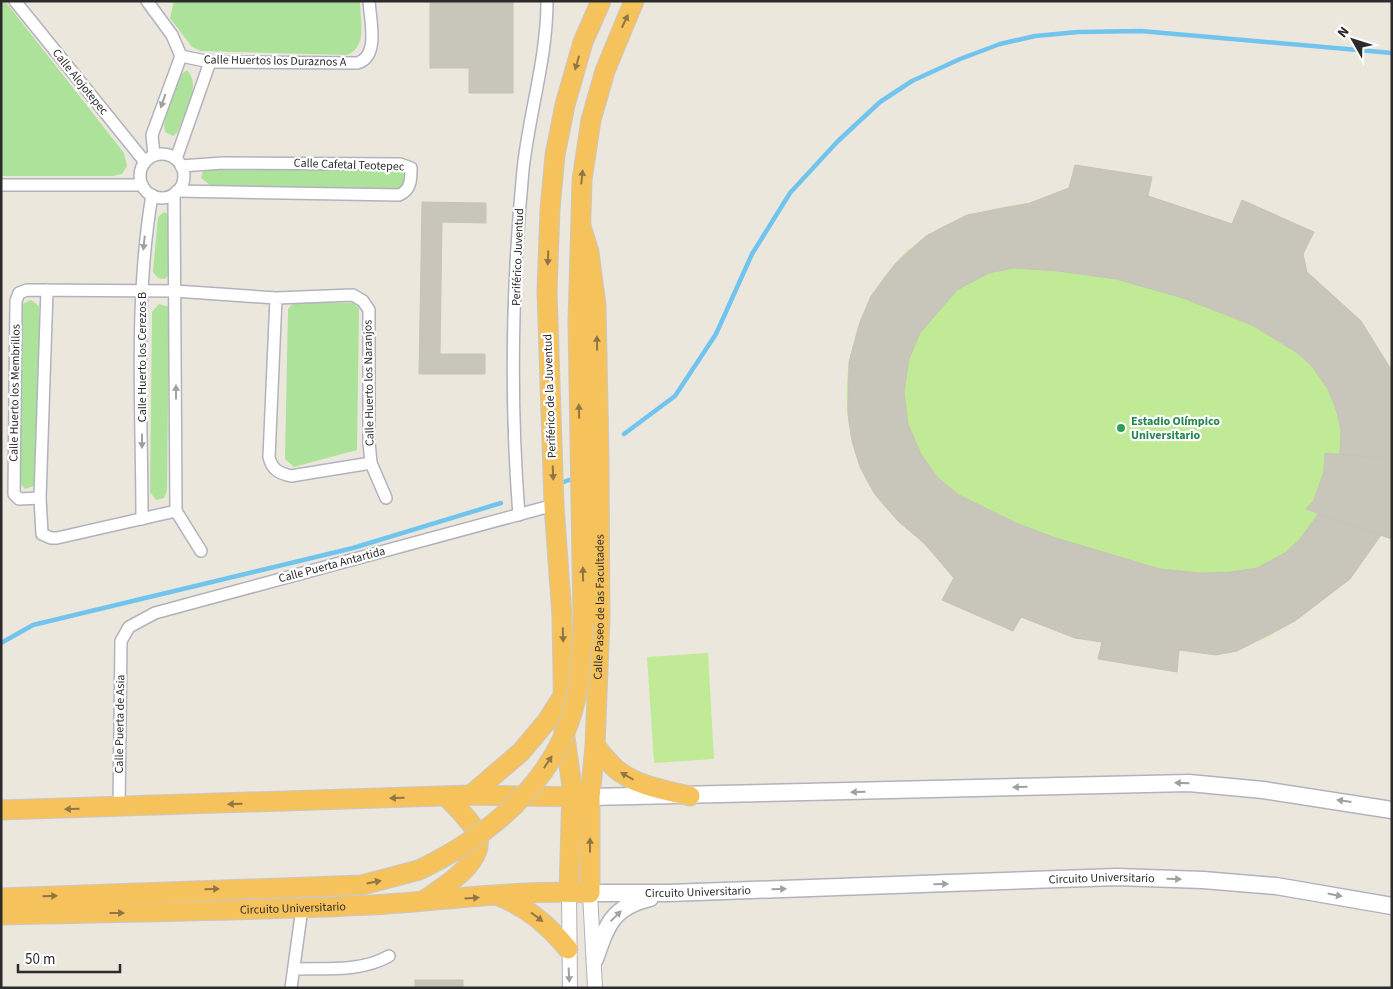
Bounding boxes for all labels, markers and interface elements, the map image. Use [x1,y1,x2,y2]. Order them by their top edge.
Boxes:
one-way arrow [621,14,629,28]
north arrow [1328,15,1378,65]
text: N [1333,23,1354,42]
street label: Calle Alojotepec [48,45,112,119]
street label: Calle Huertos los Duraznos A [204,51,347,71]
one-way arrow [573,55,581,70]
one-way arrow [159,94,167,109]
street label: Calle Cafetal Teotepec [293,155,405,175]
one-way arrow [579,169,587,185]
street label: Periférico Juventud [508,208,528,306]
one-way arrow [140,235,148,251]
one-way arrow [544,250,552,266]
street label: Calle Huerto los Cerezos B [134,292,151,422]
street label: Calle Huerto los Naranjos [359,320,379,446]
street label: Calle Huerto los Membrillos [5,324,25,462]
street label: Periférico de la Juventud [539,334,561,458]
one-way arrow [593,335,601,351]
one-way arrow [171,384,179,400]
one-way arrow [575,403,583,419]
place label: Estadio Olímpico Universitario [1131,413,1220,444]
marker: Estadio Olímpico Universitario [1115,422,1127,434]
one-way arrow [138,433,146,449]
one-way arrow [549,465,557,481]
street label: Calle Paseo de las Facultades [589,534,609,680]
street label: Calle Puerta Antartida [277,543,387,587]
one-way arrow [578,566,586,582]
one-way arrow [559,627,567,643]
street label: Calle Puerta de Asia [111,674,129,774]
one-way arrow [543,755,553,768]
one-way arrow [620,772,635,780]
one-way arrow [1174,779,1190,787]
one-way arrow [1012,783,1028,791]
one-way arrow [849,788,865,796]
one-way arrow [389,794,405,802]
one-way arrow [1335,797,1351,805]
one-way arrow [227,800,243,808]
one-way arrow [64,805,80,813]
one-way arrow [586,837,594,853]
street label: Circuito Universitario [1048,868,1155,888]
one-way arrow [1166,875,1182,883]
one-way arrow [367,878,382,886]
one-way arrow [933,879,949,887]
street label: Circuito Universitario [645,882,751,902]
one-way arrow [205,885,221,893]
one-way arrow [771,885,787,893]
one-way arrow [1327,891,1343,899]
one-way arrow [42,892,58,900]
one-way arrow [464,893,480,901]
street label: Circuito Universitario [240,898,346,918]
one-way arrow [109,908,125,916]
one-way arrow [610,910,622,922]
one-way arrow [530,912,543,923]
scale bar [18,942,120,974]
text: 50 m [25,949,55,970]
one-way arrow [566,967,574,983]

